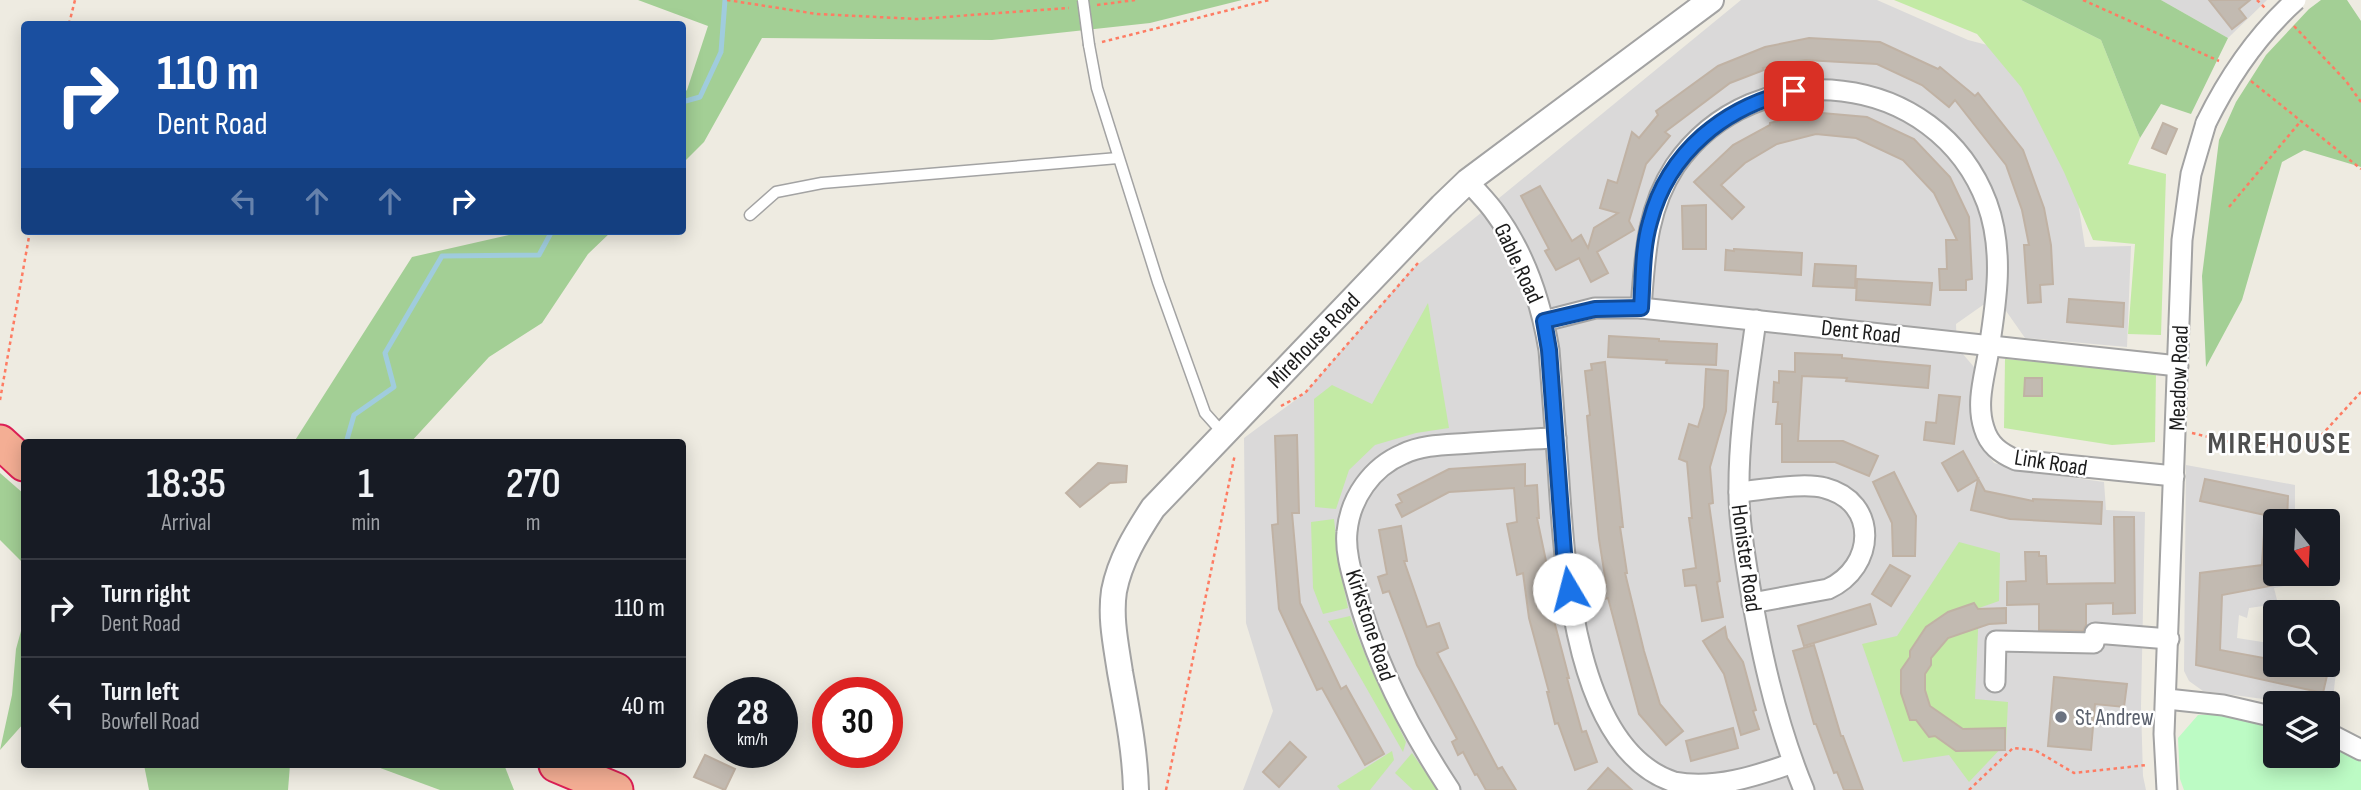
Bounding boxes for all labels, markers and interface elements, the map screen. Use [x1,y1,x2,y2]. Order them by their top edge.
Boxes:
text: 110 m [157,45,259,104]
icon: right [42,49,133,140]
pin [1764,61,1824,121]
icon: arrive [1775,72,1813,110]
text: Dent Road [157,105,268,144]
icon: left [225,182,263,220]
icon: ahead [298,182,336,220]
icon: ahead [371,182,409,220]
icon: right [444,182,482,220]
street label: Gable Road [1487,219,1549,308]
street label: Mirehouse Road [1261,287,1366,394]
street label: Dent Road [1820,314,1902,350]
street label: Meadow Road [2163,325,2195,431]
district label: MIREHOUSE [2207,426,2353,462]
street label: Link Road [2012,443,2089,483]
text: 18:35 [146,459,226,510]
text: 1 [358,459,374,510]
text: 270 [506,459,561,510]
street label: Honister Road [1725,503,1767,614]
text: Arrival [162,509,211,537]
text: min [351,509,380,537]
text: m [526,509,541,537]
north arrow [2263,509,2340,586]
map controls [2263,509,2340,768]
position arrow [1532,552,1606,626]
street label: Kirkstone Road [1339,566,1401,685]
text: Turn right [101,579,190,610]
icon: right [42,589,80,627]
text: 110 m [614,593,665,624]
button: search [2263,600,2340,677]
text: Dent Road [101,610,181,638]
text: Turn left [101,677,179,708]
speed limit sign: 30 [812,677,903,768]
icon: left [42,687,80,725]
text: 40 m [622,691,665,722]
button: layers [2263,691,2340,768]
text: 28 [737,692,768,735]
place label: St Andrew [2075,704,2154,732]
text: Bowfell Road [101,708,200,736]
marker: St Andrew [2053,709,2069,725]
text: km/h [737,729,768,750]

